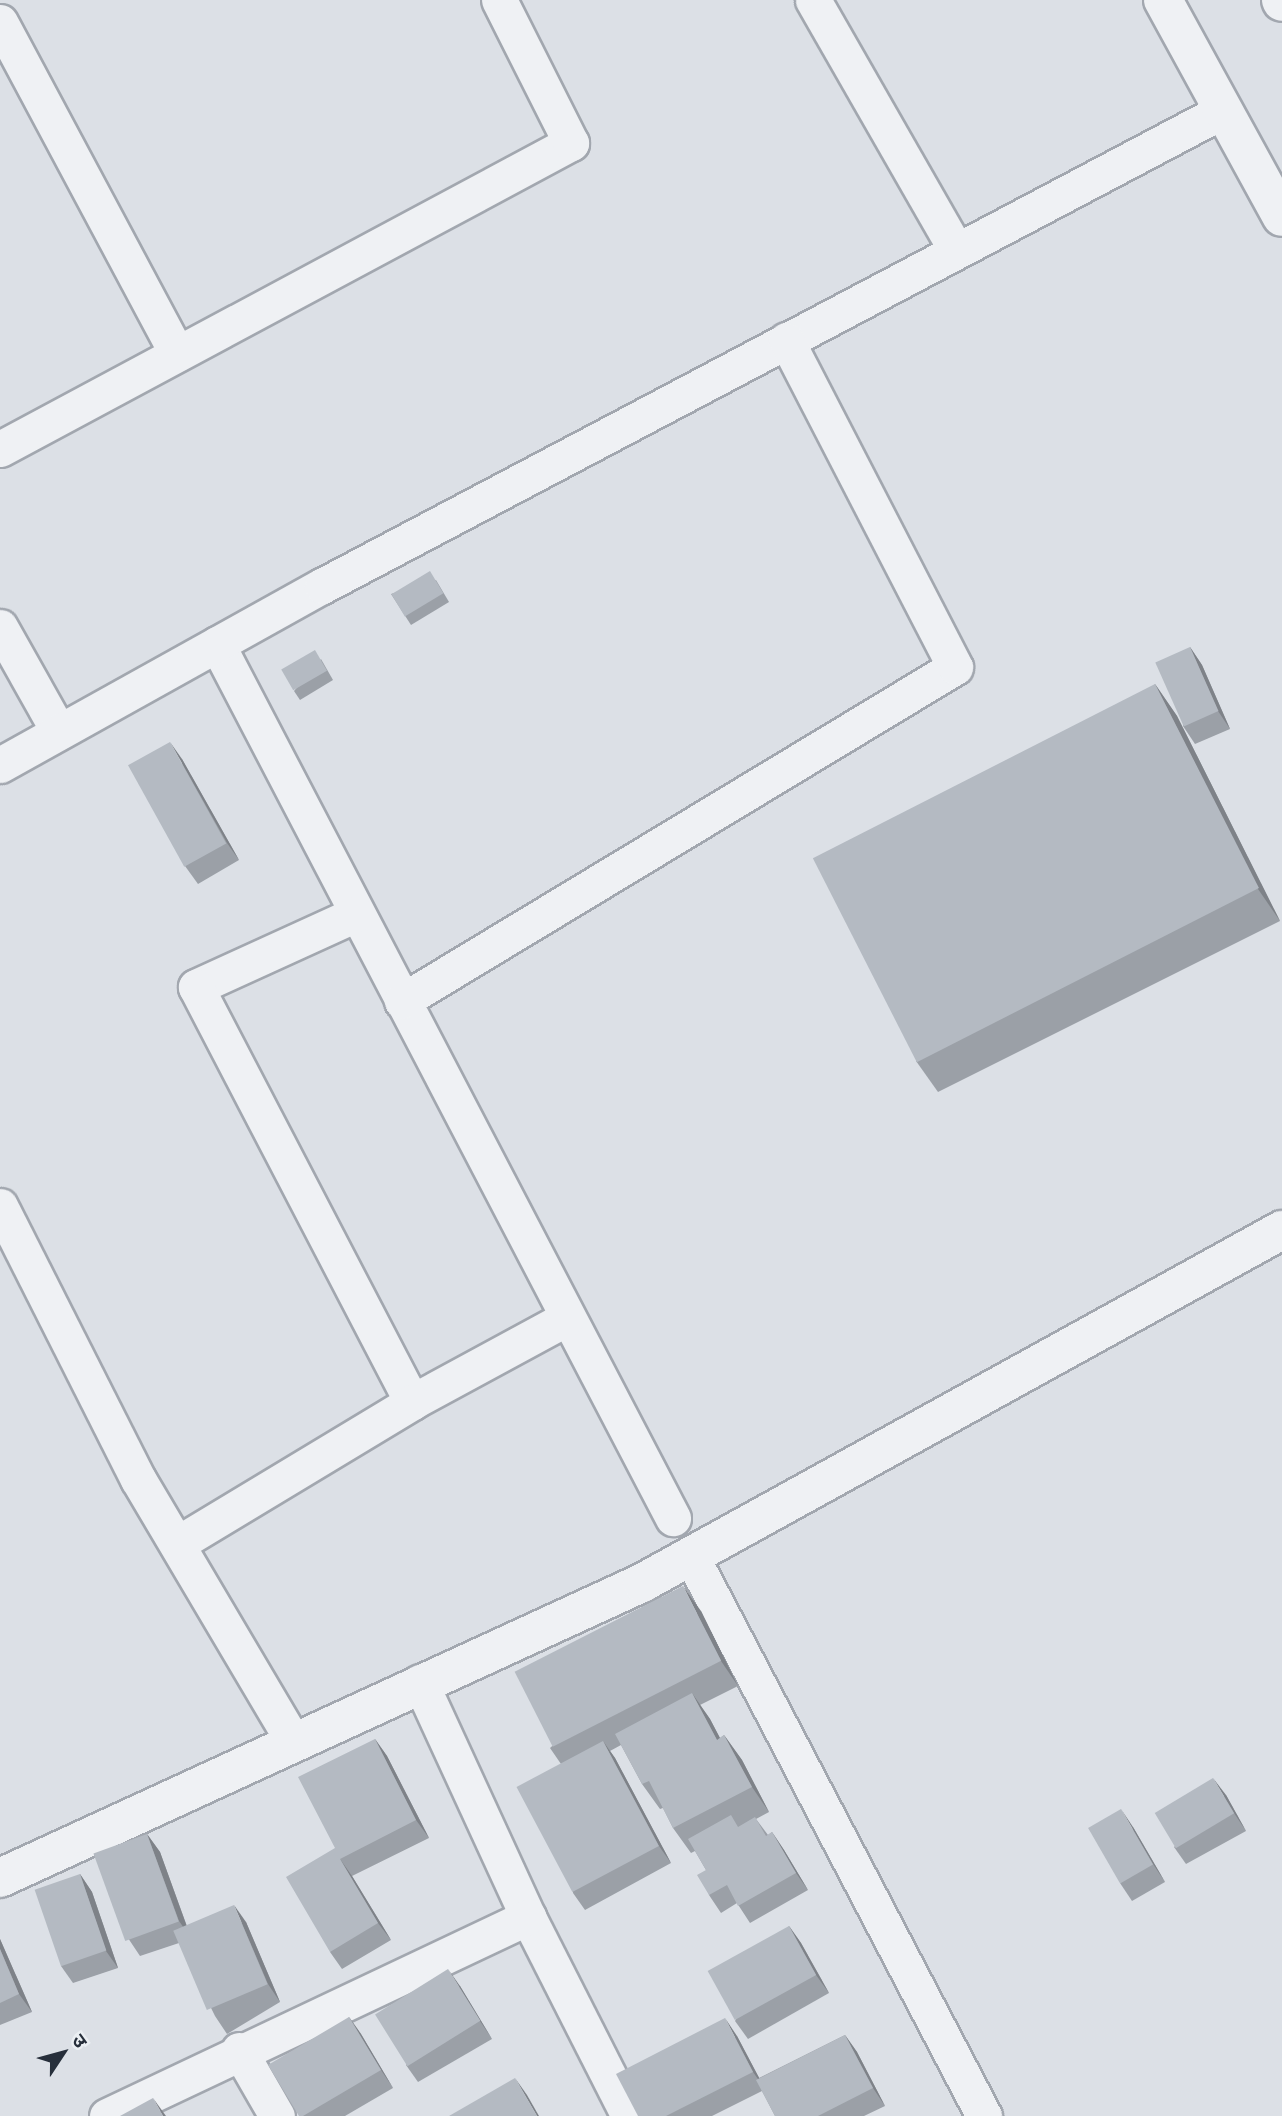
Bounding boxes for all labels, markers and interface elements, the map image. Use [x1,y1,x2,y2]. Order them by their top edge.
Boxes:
north arrow [28,2018,98,2088]
text: उ [68,2029,93,2052]

